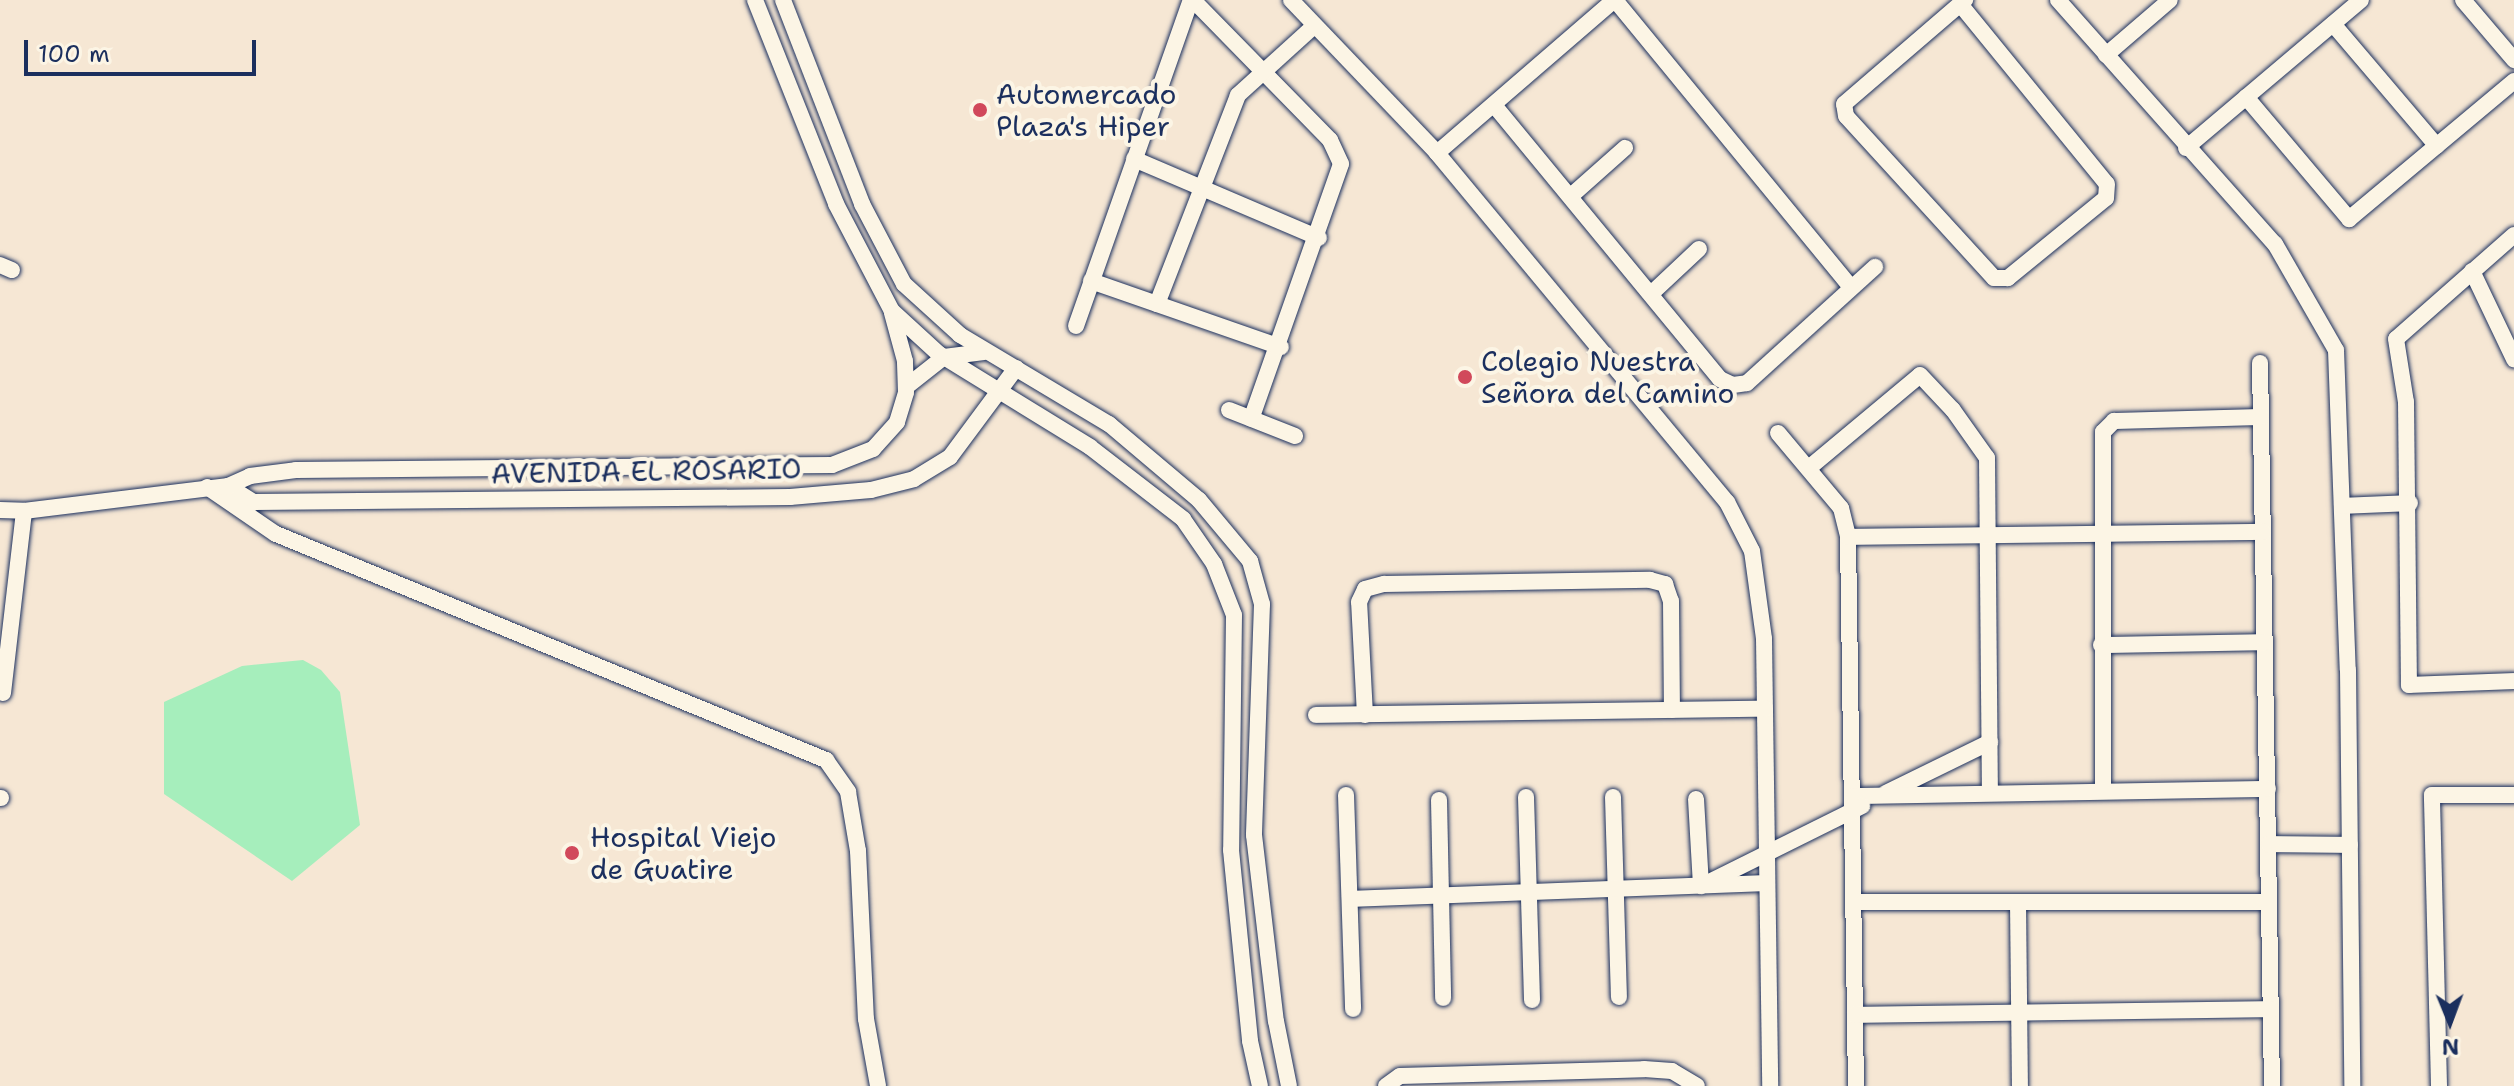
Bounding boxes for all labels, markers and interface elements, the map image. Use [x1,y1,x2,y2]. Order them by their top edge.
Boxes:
scale bar [28,24,260,74]
text: 100 m [38,38,110,70]
place label: Automercado Plaza's Hiper [996,77,1177,143]
marker: Automercado Plaza's Hiper [971,101,989,119]
place label: Colegio Nuestra Señora del Camino [1481,344,1735,410]
marker: Colegio Nuestra Señora del Camino [1456,368,1474,386]
street label: AVENIDA EL ROSARIO [490,451,802,491]
place label: Hospital Viejo de Guatire [590,820,776,886]
marker: Hospital Viejo de Guatire [561,842,583,864]
north arrow [2410,982,2490,1062]
text: N [2441,1032,2459,1061]

